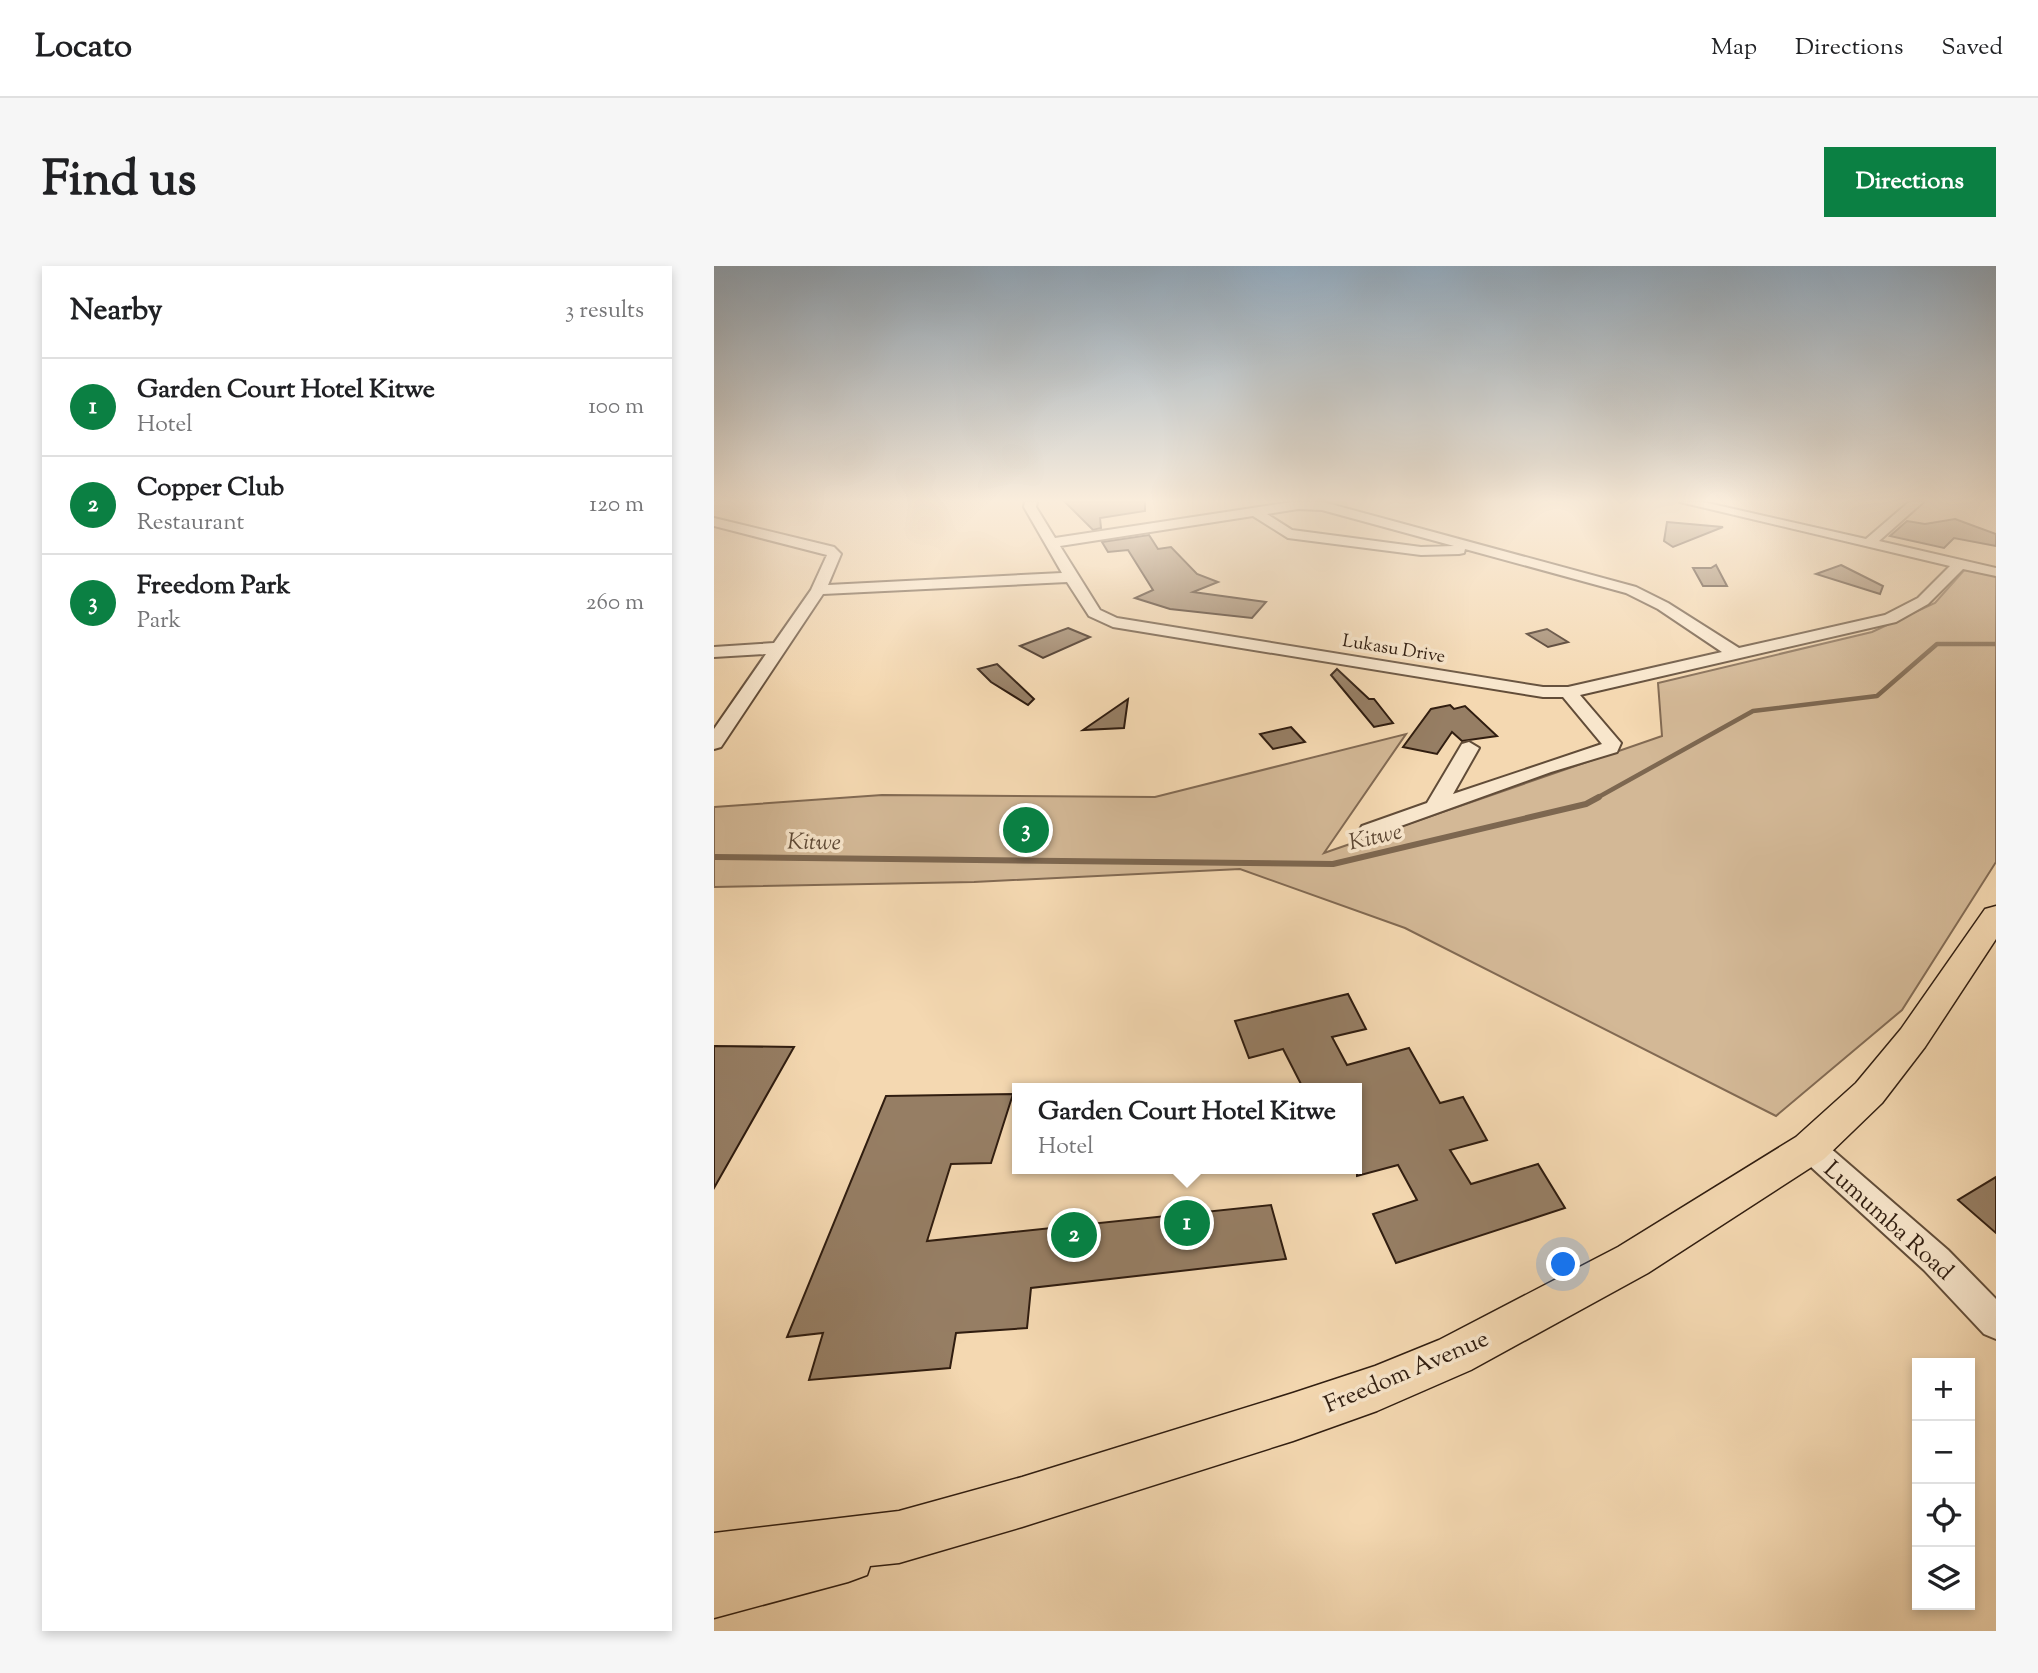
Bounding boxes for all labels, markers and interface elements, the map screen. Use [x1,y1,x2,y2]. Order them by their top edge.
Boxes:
text: Locato [35,24,132,72]
text: Map [1711,31,1757,65]
text: Directions [1795,31,1903,65]
text: Saved [1941,31,2003,65]
text: Find us [42,147,196,217]
button: Directions [1824,147,1996,217]
text: Nearby [70,290,162,333]
text: 3 results [565,295,644,328]
text: Garden Court Hotel Kitwe [137,372,435,409]
text: 1 [89,391,97,424]
text: 100 m [588,391,644,424]
text: Hotel [137,409,193,442]
text: Copper Club [137,470,284,507]
text: 2 [88,489,98,522]
text: 120 m [589,489,644,522]
text: Restaurant [137,507,244,540]
text: Freedom Park [137,568,290,605]
text: 3 [88,587,98,620]
text: 260 m [586,587,644,620]
text: Park [137,605,181,638]
street label: Lukasu Drive [1340,629,1447,671]
pin: 3 [1003,804,1049,856]
water label: Kitwe [1346,816,1405,861]
water label: Kitwe [787,827,841,860]
popup [1012,1083,1362,1174]
text: Garden Court Hotel Kitwe [1038,1094,1336,1131]
text: Hotel [1038,1131,1094,1164]
street label: Lumumba Road [1815,1154,1961,1289]
pin: 1 [1164,1197,1210,1249]
pin: 2 [1051,1209,1097,1261]
your location [1546,1247,1580,1281]
street label: Freedom Avenue [1319,1323,1494,1423]
map controls [1912,1358,1975,1610]
button: + [1912,1358,1975,1421]
button: − [1912,1421,1975,1484]
button: locate [1912,1484,1975,1547]
button: layers [1912,1547,1975,1610]

